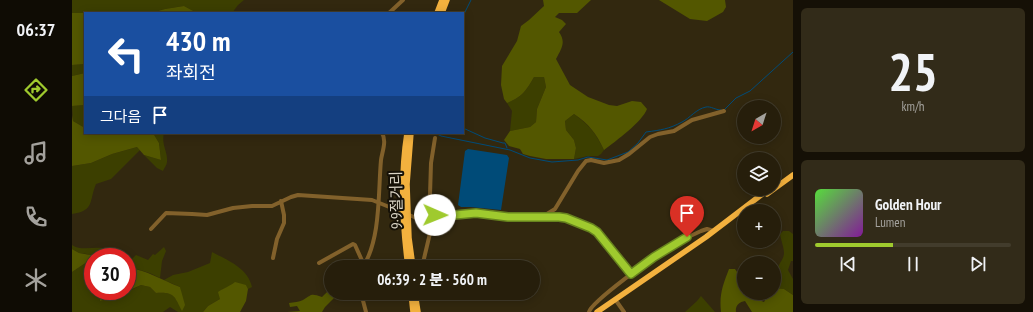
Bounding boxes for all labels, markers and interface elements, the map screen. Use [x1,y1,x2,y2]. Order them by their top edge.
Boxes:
text: 06:37 [17,18,55,41]
text: 430 m [166,22,230,59]
icon: left [100,28,152,80]
text: 25 [888,38,938,105]
text: 좌회전 [166,61,216,84]
icon: directions [22,76,50,104]
text: km/h [901,98,925,115]
north arrow [737,100,781,144]
map controls [737,100,781,300]
icon: arrive [149,104,171,126]
text: 그다음 [100,107,141,126]
icon: music [22,139,50,167]
button: layers [737,152,781,196]
street label: 9·9절거리 [386,171,406,229]
position arrow [414,194,456,236]
text: Golden Hour [875,195,942,214]
pin [670,196,704,237]
icon: arrive [676,202,698,224]
icon: phone [22,203,50,231]
button: + [737,204,781,248]
text: Lumen [875,214,905,231]
speed limit sign: 30 [84,248,136,300]
icon: previous [837,253,859,275]
icon: pause [902,253,924,275]
icon: next [967,253,989,275]
button: − [737,256,781,300]
icon: climate [22,266,50,294]
text: 06:39 · 2 분 · 560 m [377,270,487,289]

